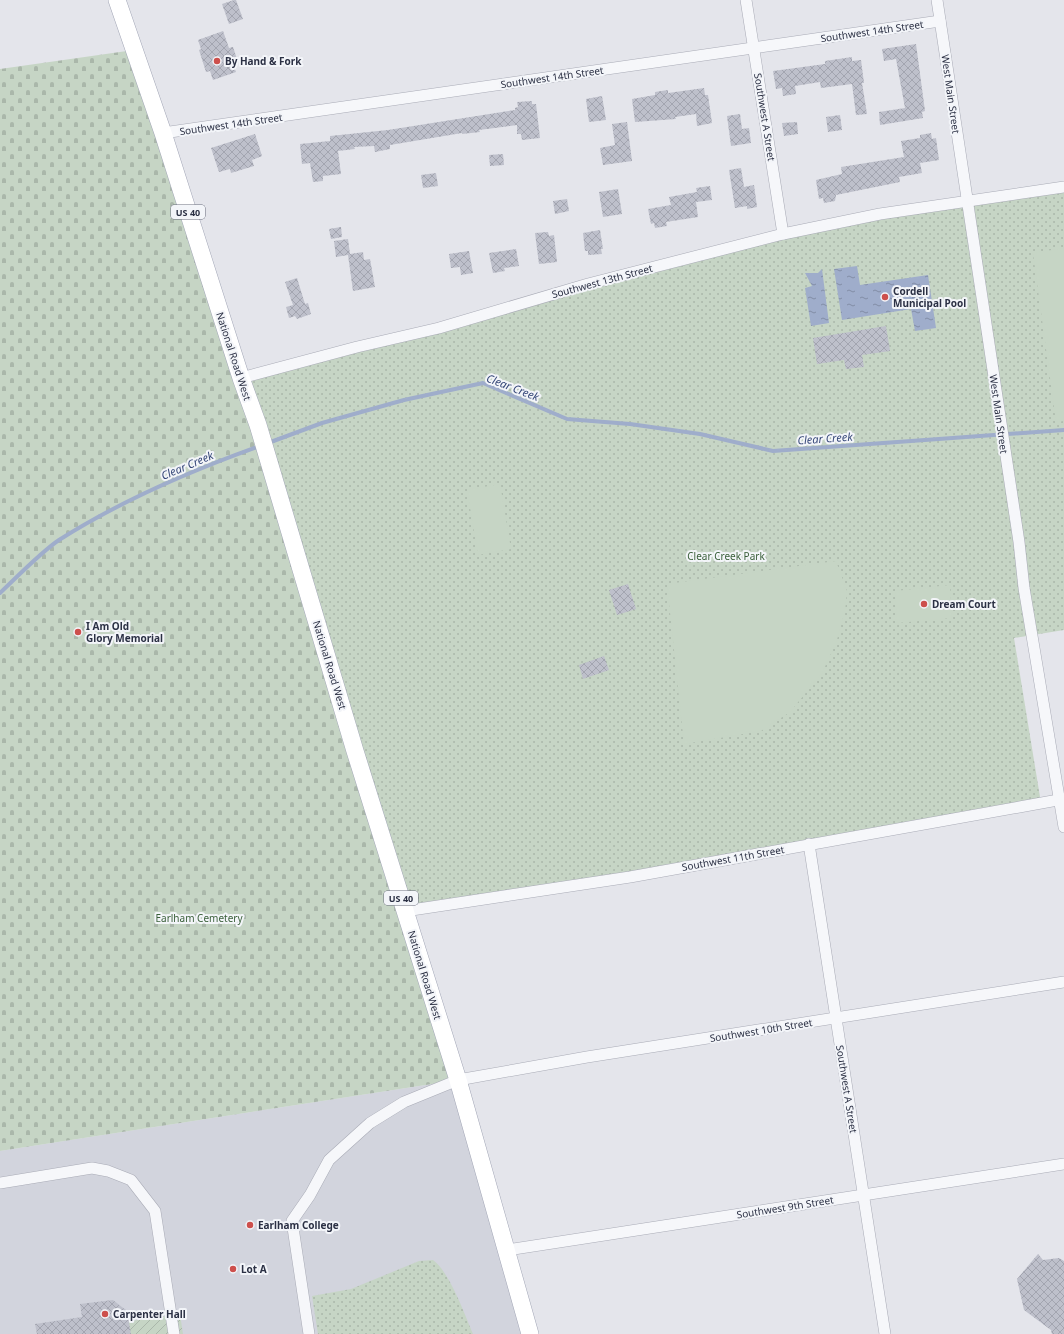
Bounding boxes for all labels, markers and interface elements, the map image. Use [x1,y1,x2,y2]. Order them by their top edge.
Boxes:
street label: Southwest 14th Street [820,17,925,45]
place label: By Hand & Fork [225,54,302,68]
street label: West Main Street [939,54,964,135]
marker: By Hand & Fork [212,56,222,66]
street label: Southwest 14th Street [500,63,605,91]
street label: Southwest A Street [751,72,779,162]
street label: Southwest 14th Street [179,110,284,138]
road number: US 40 [171,205,205,219]
street label: Southwest 13th Street [550,261,654,301]
place label: Cordell Municipal Pool [893,284,966,310]
marker: Cordell Municipal Pool [880,292,890,302]
street label: National Road West [213,310,255,402]
water label: Clear Creek [484,370,542,404]
street label: West Main Street [987,374,1012,455]
water label: Clear Creek [797,429,854,447]
water label: Clear Creek [159,447,216,483]
park label: Clear Creek Park [687,549,765,563]
place label: Dream Court [932,597,997,611]
marker: Dream Court [919,599,929,609]
place label: I Am Old Glory Memorial [86,619,163,645]
street label: National Road West [310,619,350,711]
marker: I Am Old Glory Memorial [73,627,83,637]
street label: Southwest 11th Street [681,842,786,874]
road number: US 40 [384,891,418,905]
park label: Earlham Cemetery [155,911,243,925]
street label: National Road West [405,929,445,1021]
street label: Southwest 10th Street [709,1015,814,1045]
street label: Southwest A Street [833,1044,861,1134]
street label: Southwest 9th Street [735,1192,835,1222]
place label: Earlham College [258,1218,339,1232]
marker: Earlham College [245,1220,255,1230]
place label: Lot A [241,1262,267,1276]
marker: Lot A [228,1264,238,1274]
place label: Carpenter Hall [113,1307,186,1321]
marker: Carpenter Hall [100,1309,110,1319]

